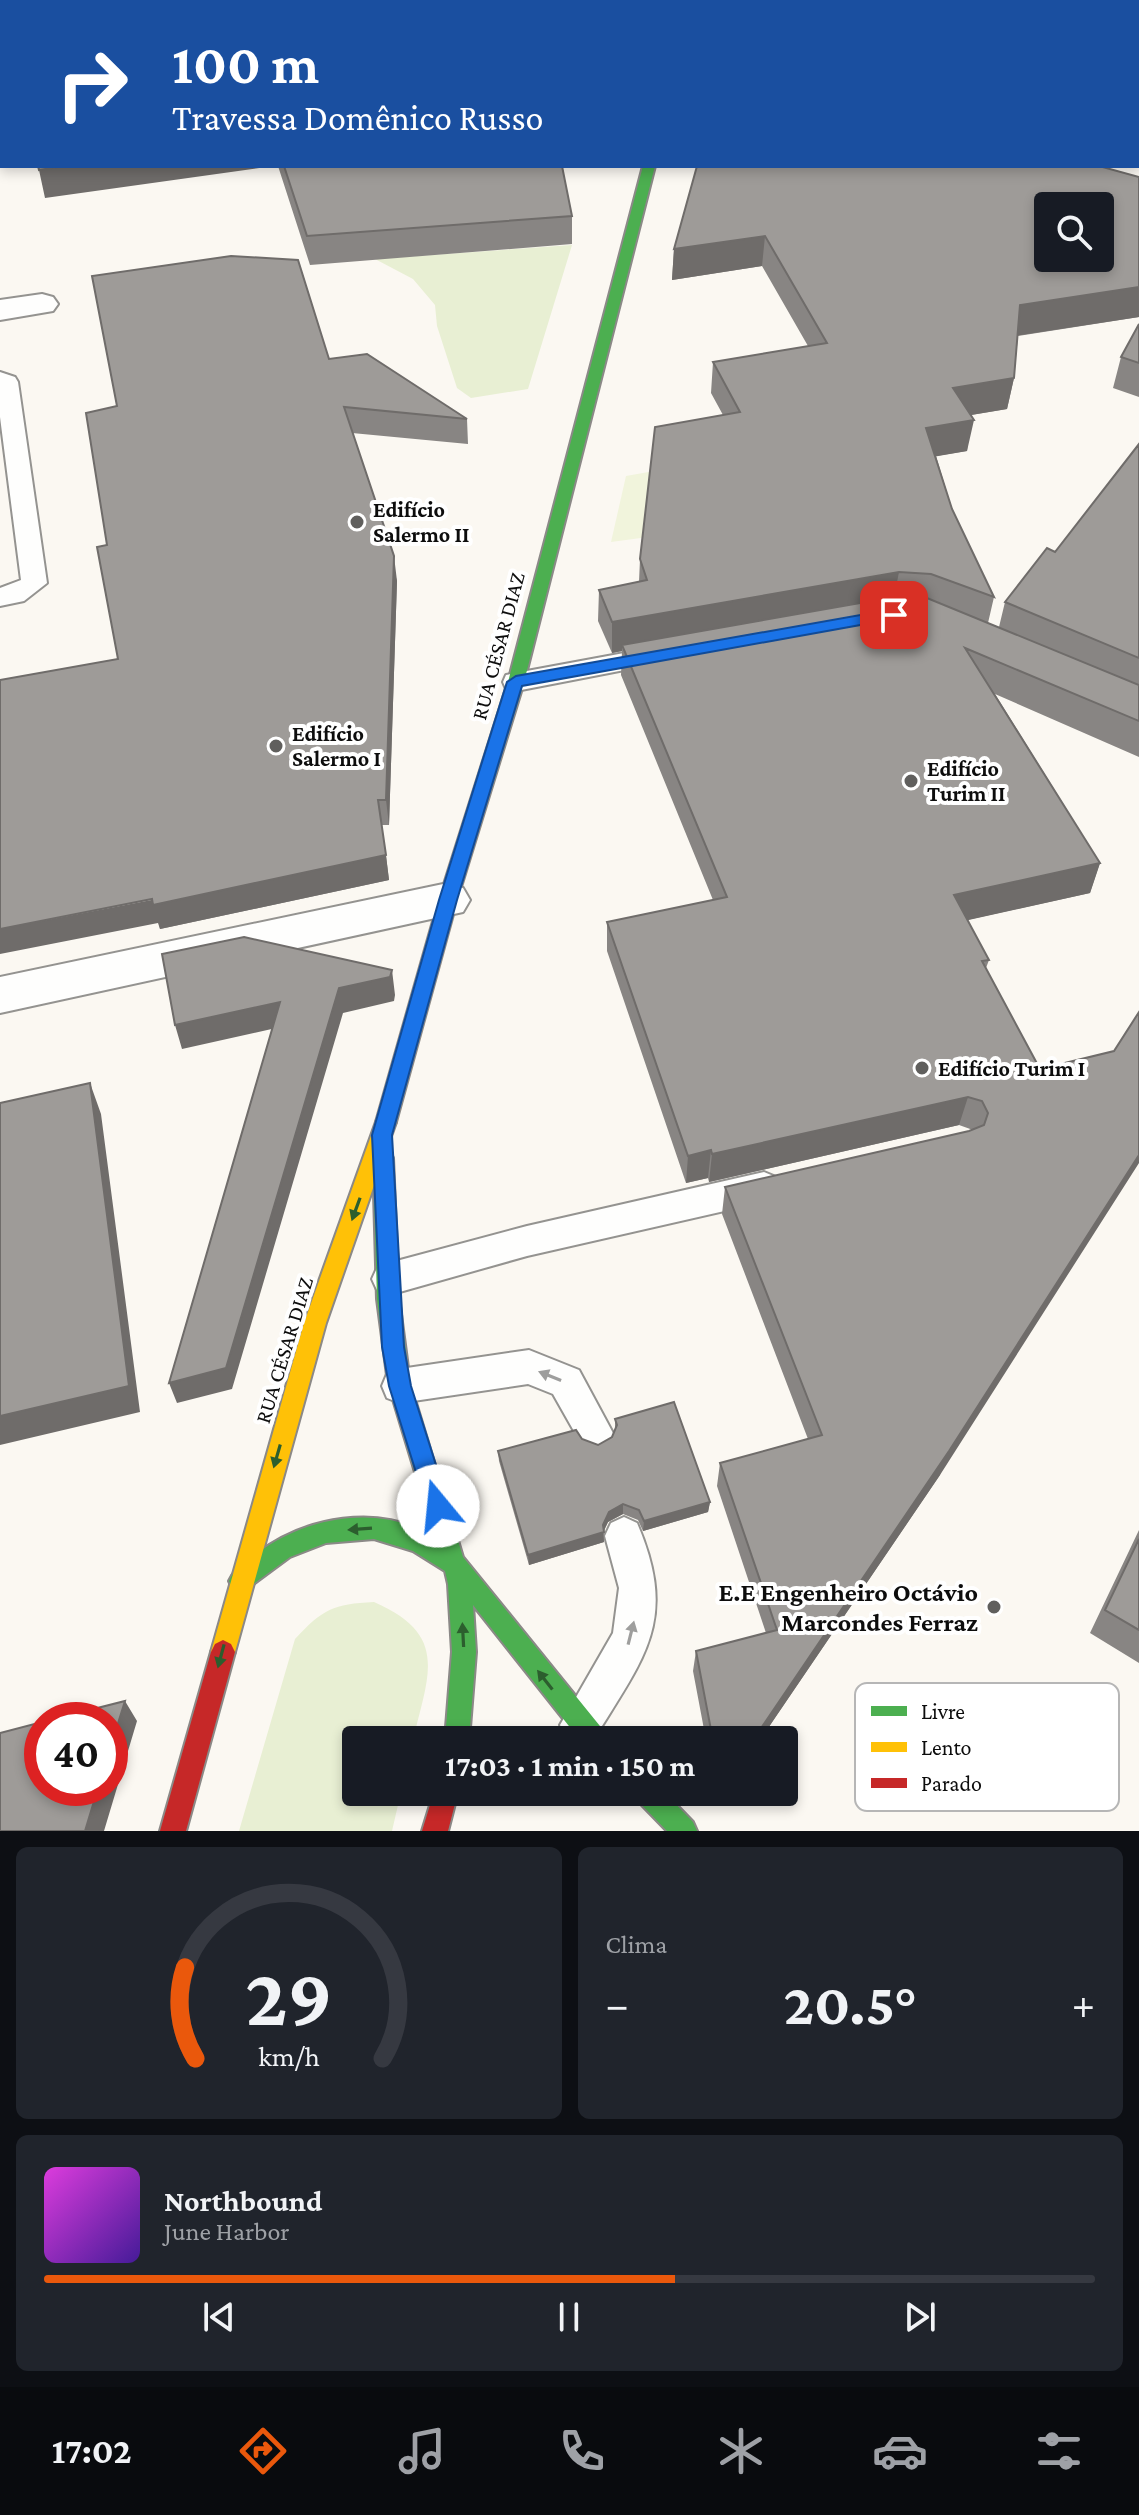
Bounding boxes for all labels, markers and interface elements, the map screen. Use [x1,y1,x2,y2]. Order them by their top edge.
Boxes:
icon: right [40,32,144,136]
text: 100 m [172,33,319,95]
text: Travessa Domênico Russo [172,98,543,138]
map controls [1034,192,1114,272]
button: search [1034,192,1114,272]
place label: Edifício Salermo II [373,497,469,547]
marker: Edifício Salermo II [348,513,366,531]
street label: RUA CÉSAR DIAZ [466,570,530,722]
pin [860,581,928,649]
icon: arrive [872,593,916,637]
place label: Edifício Salermo I [292,721,381,771]
marker: Edifício Salermo I [267,737,285,755]
place label: Edifício Turim II [927,756,1005,806]
marker: Edifício Turim II [902,772,920,790]
place label: Edifício Turim I [938,1056,1085,1081]
marker: Edifício Turim I [913,1059,931,1077]
one-way arrow [349,1197,361,1221]
street label: RUA CÉSAR DIAZ [250,1274,318,1426]
one-way arrow [538,1369,562,1382]
one-way arrow [270,1445,283,1469]
position arrow [396,1464,480,1548]
one-way arrow [347,1523,372,1536]
place label: E.E Engenheiro Octávio Marcondes Ferraz [718,1578,978,1637]
marker: E.E Engenheiro Octávio Marcondes Ferraz [985,1598,1003,1616]
one-way arrow [625,1620,638,1645]
one-way arrow [456,1622,469,1647]
one-way arrow [214,1644,226,1669]
one-way arrow [538,1670,554,1690]
legend [855,1683,1119,1811]
text: Livre [921,1699,965,1724]
speed limit sign: 40 [24,1702,128,1806]
text: Lento [921,1735,972,1760]
text: 17:03 · 1 min · 150 m [445,1749,695,1782]
text: Parado [921,1771,982,1796]
text: Clima [606,1930,667,1959]
text: 29 [245,1950,332,2043]
text: 20.5° [783,1970,917,2037]
text: − [606,1980,629,2028]
text: + [1072,1980,1095,2028]
text: km/h [258,2040,320,2072]
text: Northbound [164,2184,322,2217]
text: June Harbor [164,2217,290,2246]
icon: previous [197,2295,241,2339]
icon: pause [547,2295,591,2339]
icon: next [898,2295,942,2339]
icon: directions [235,2423,291,2479]
icon: music [394,2423,450,2479]
icon: phone [554,2423,610,2479]
icon: climate [713,2423,769,2479]
icon: car [872,2423,928,2479]
icon: filters [1031,2423,1087,2479]
text: 17:02 [52,2431,132,2471]

